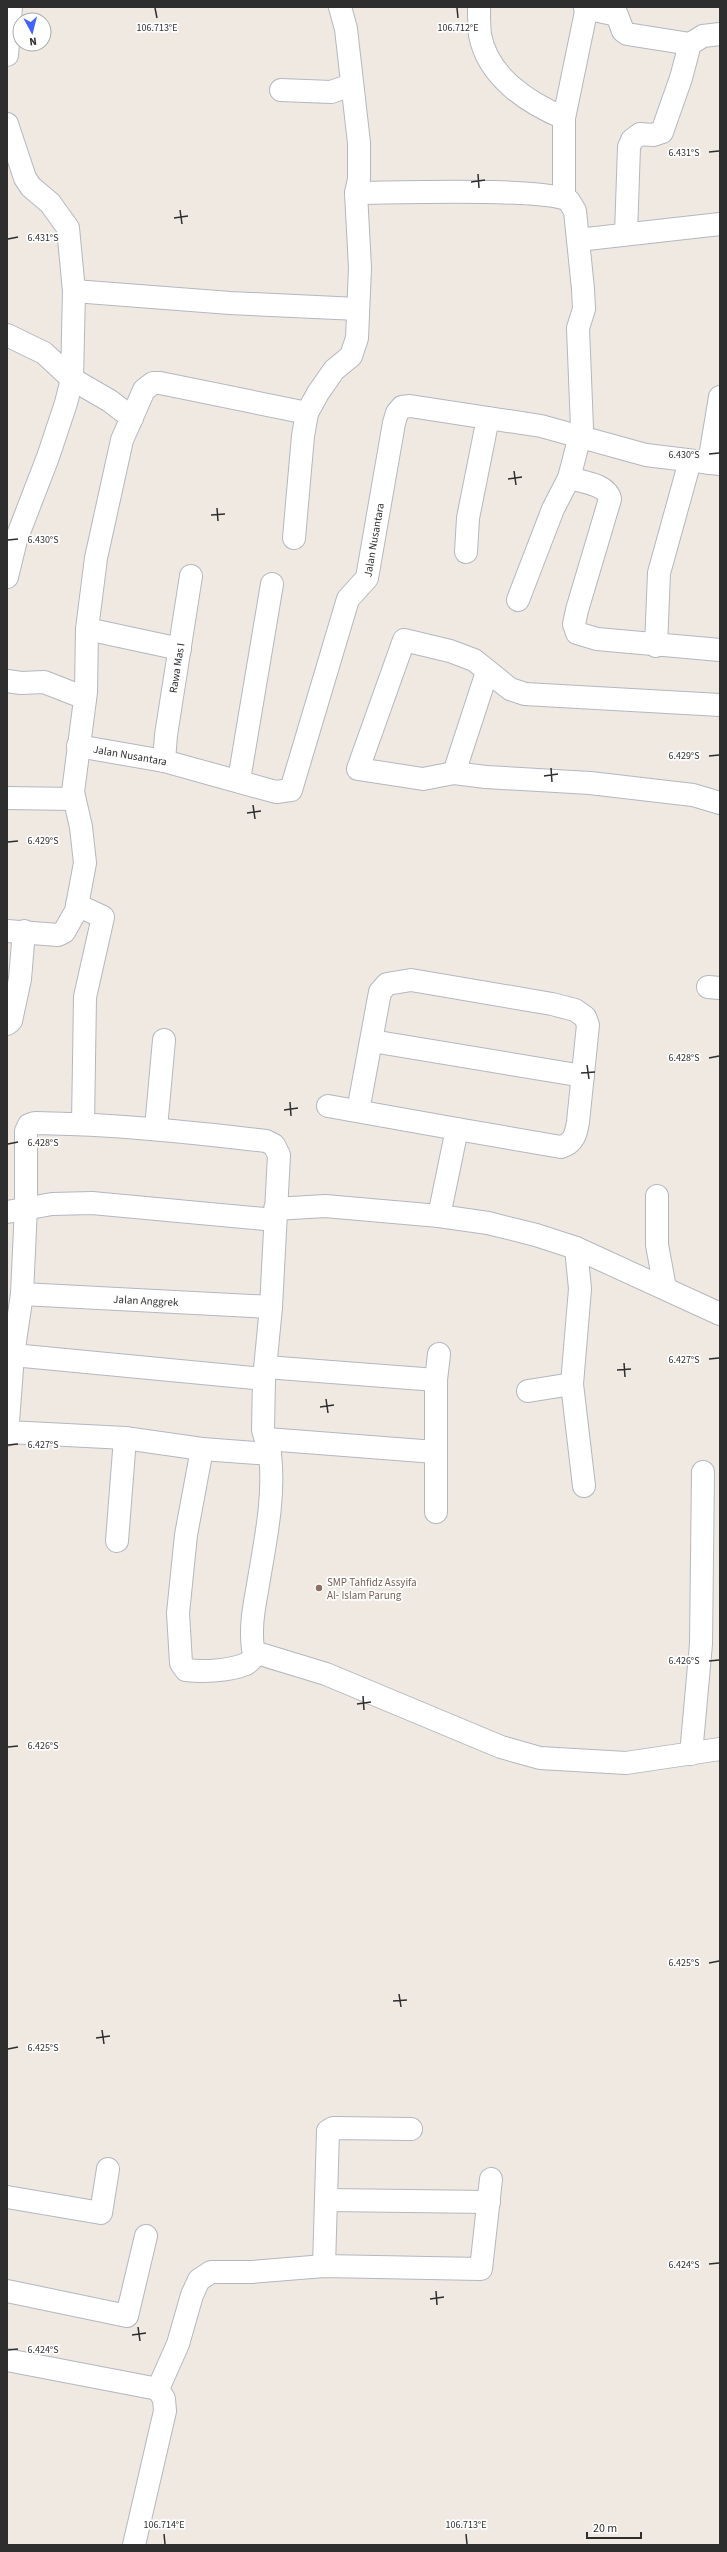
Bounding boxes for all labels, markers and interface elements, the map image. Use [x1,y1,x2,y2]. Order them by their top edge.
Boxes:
north arrow [12,12,52,52]
text: 106.713°E [137,21,177,35]
text: 106.712°E [438,21,478,35]
text: N [29,34,38,49]
text: 6.431°S [668,146,700,160]
text: 6.431°S [27,231,59,245]
text: 6.430°S [668,448,700,462]
street label: Jalan Nusantara [360,502,388,578]
text: 6.430°S [27,533,59,547]
street label: Rawa Mas I [166,642,188,694]
street label: Jalan Nusantara [92,742,169,770]
text: 6.429°S [668,749,700,763]
text: 6.429°S [27,834,59,848]
text: 6.428°S [668,1051,700,1065]
text: 6.428°S [27,1136,59,1150]
street label: Jalan Anggrek [113,1292,179,1310]
text: 6.427°S [668,1353,700,1367]
text: 6.427°S [27,1438,59,1452]
place label: SMP Tahfidz Assyifa Al- Islam Parung [327,1575,417,1603]
marker: SMP Tahfidz Assyifa Al- Islam Parung [314,1583,324,1593]
text: 6.426°S [668,1654,700,1668]
text: 6.426°S [27,1739,59,1753]
text: 6.425°S [668,1956,700,1970]
text: 6.425°S [27,2041,59,2055]
text: 6.424°S [668,2258,700,2272]
text: 6.424°S [27,2343,59,2357]
scale bar [587,2514,641,2540]
text: 106.714°E [144,2518,184,2532]
text: 106.713°E [446,2518,486,2532]
text: 20 m [593,2520,617,2537]

